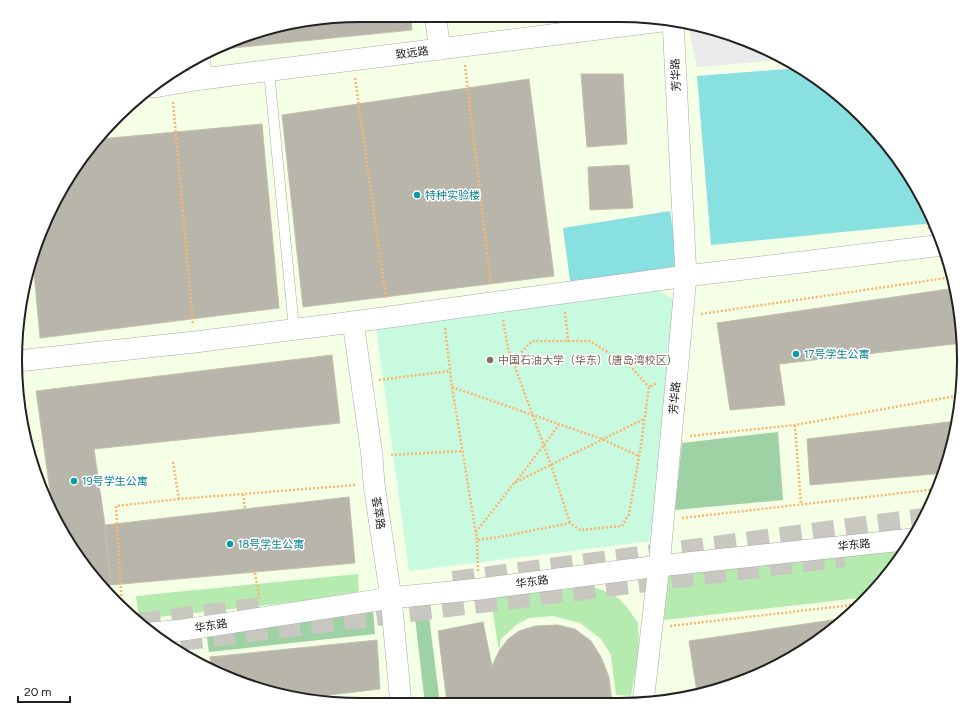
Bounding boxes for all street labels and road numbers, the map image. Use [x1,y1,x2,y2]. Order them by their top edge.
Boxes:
street label: 致远路 [395,45,429,61]
street label: 芳华路 [669,58,683,92]
street label: 芳华路 [667,381,683,415]
street label: 荟萃路 [369,496,387,530]
street label: 华东路 [837,537,871,553]
street label: 华东路 [515,573,549,591]
street label: 华东路 [194,617,228,635]

